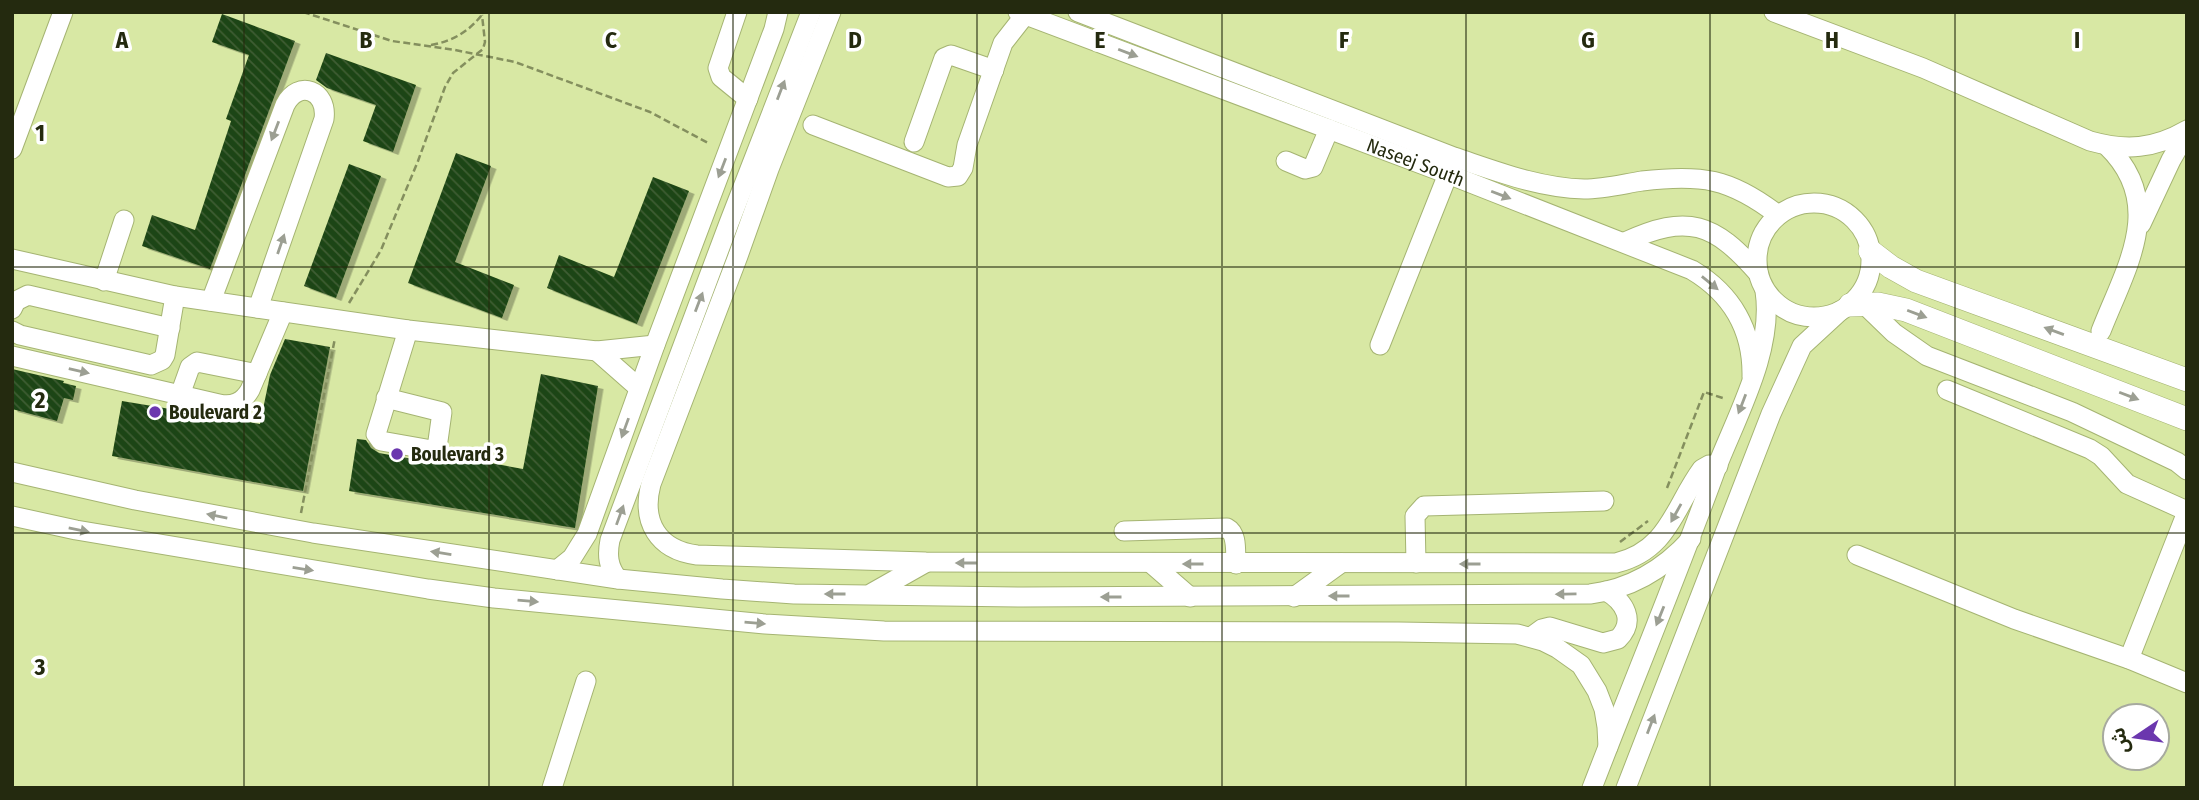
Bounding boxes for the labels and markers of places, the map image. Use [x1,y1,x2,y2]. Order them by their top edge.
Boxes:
place label: Boulevard 2 [169,401,262,424]
marker: Boulevard 2 [147,404,163,420]
place label: Boulevard 3 [411,443,504,466]
marker: Boulevard 3 [389,446,405,462]

